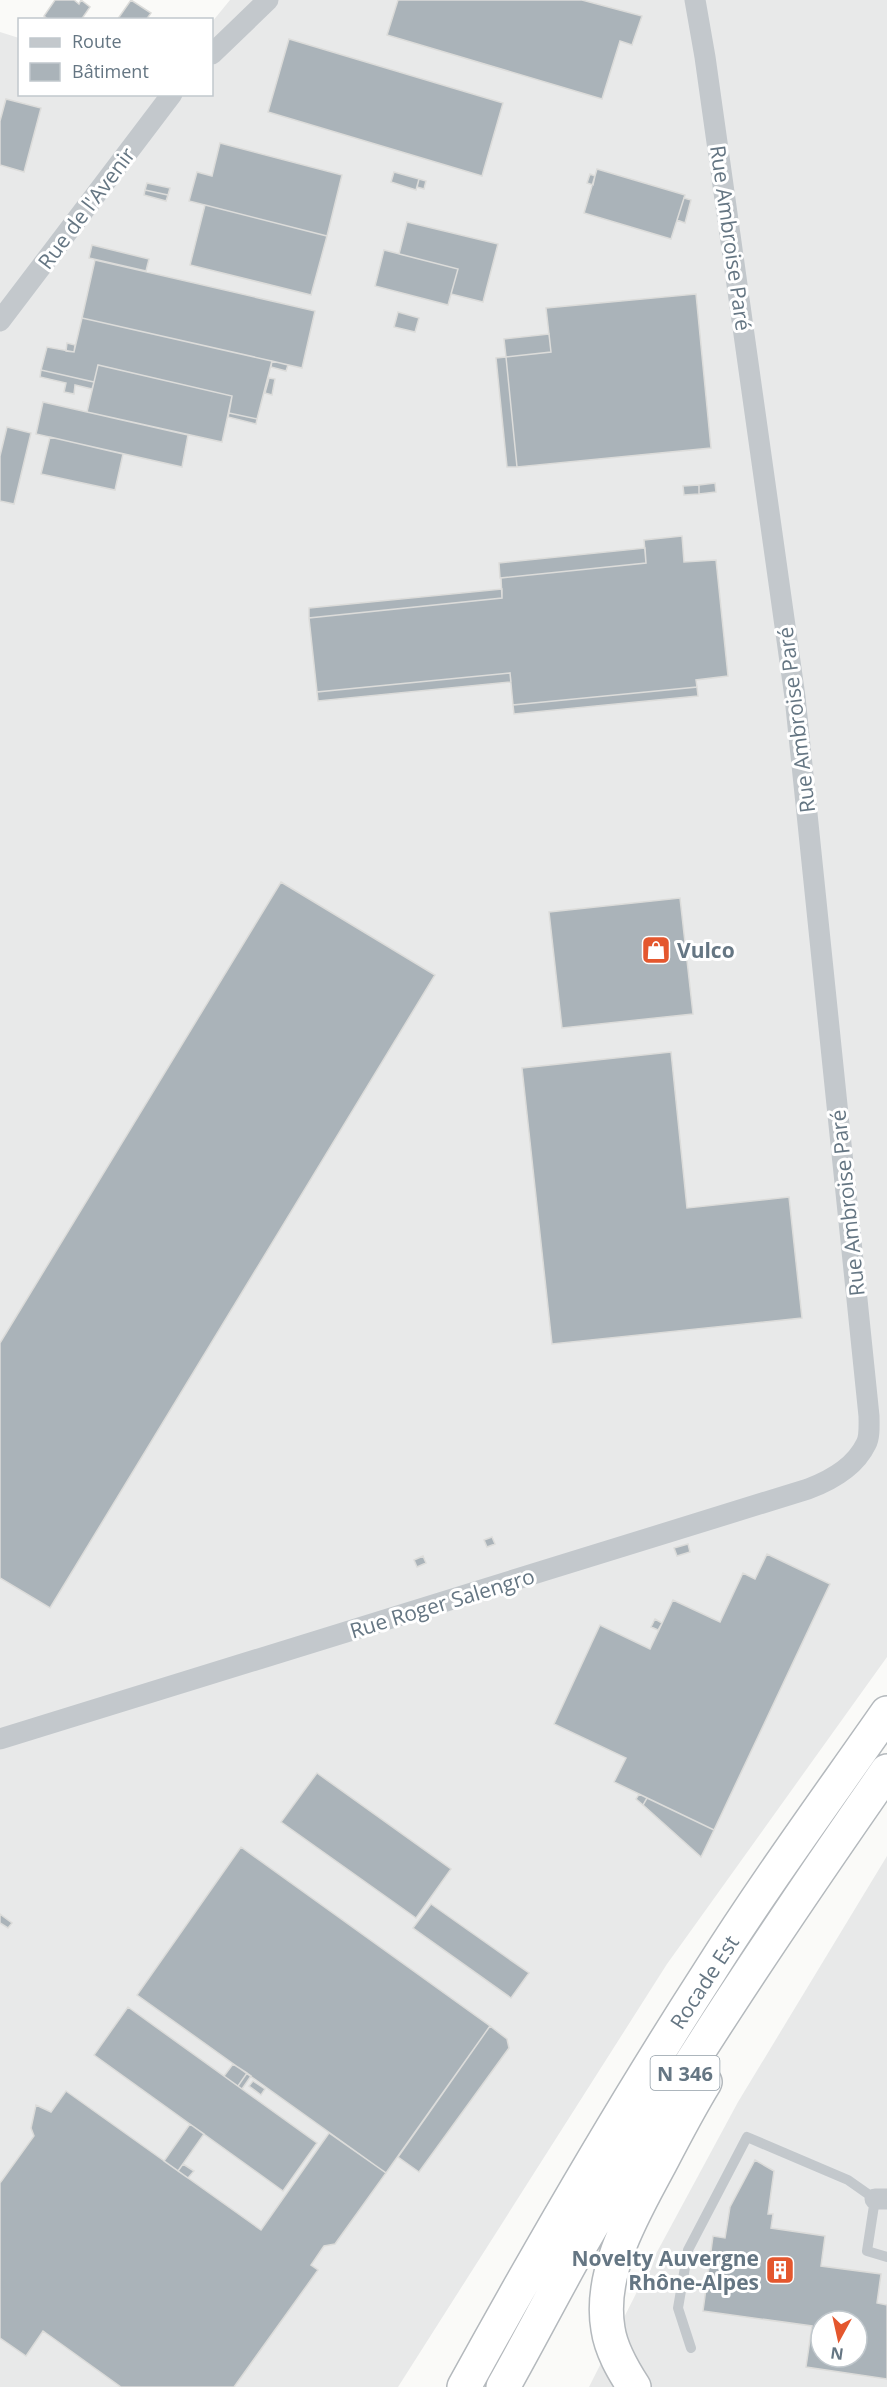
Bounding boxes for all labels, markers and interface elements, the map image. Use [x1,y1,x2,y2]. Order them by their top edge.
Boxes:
legend [18,18,213,96]
text: Route [72,29,122,53]
text: Bâtiment [72,59,149,83]
street label: Rue de l'Avenir [31,141,141,274]
street label: Rue Ambroise Paré [704,143,758,333]
street label: Rue Ambroise Paré [771,625,821,815]
shop icon: Vulco [640,934,672,966]
place label: Vulco [677,936,735,964]
street label: Rue Ambroise Paré [823,1108,871,1298]
street label: Rue Roger Salengro [346,1562,538,1644]
street label: Rocade Est [663,1930,745,2034]
road number: N 346 [650,2056,720,2090]
place label: Novelty Auvergne Rhône-Alpes [571,2244,759,2296]
building icon: Novelty Auvergne Rhône-Alpes [764,2254,796,2286]
north arrow [809,2309,869,2369]
text: N [829,2342,845,2366]

